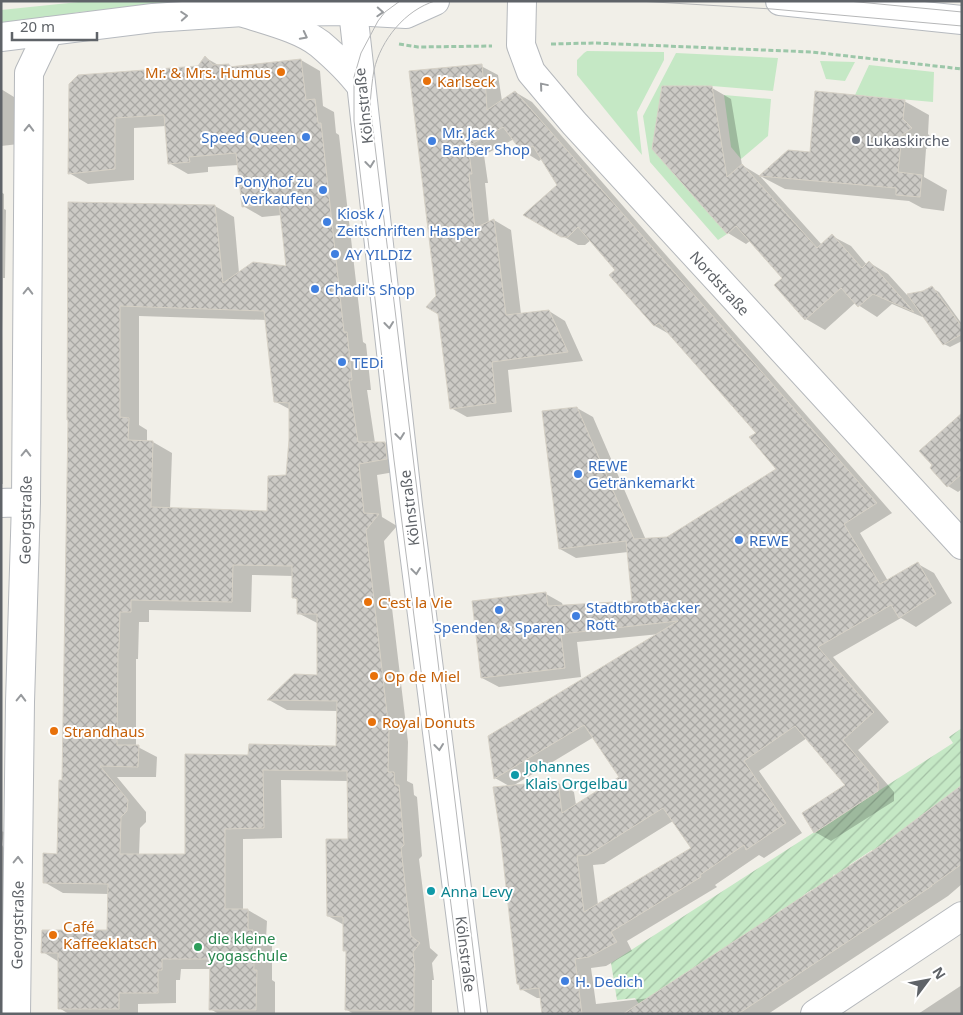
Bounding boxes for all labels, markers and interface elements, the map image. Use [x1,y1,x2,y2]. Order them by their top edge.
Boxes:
one-way arrow [376,7,384,18]
scale bar [12,10,98,42]
one-way arrow [180,11,188,22]
text: 20 m [20,16,55,36]
one-way arrow [299,30,308,40]
place label: Mr. & Mrs. Humus [145,62,271,82]
marker: Mr. & Mrs. Humus [275,66,287,78]
street label: Kölnstraße [349,67,377,145]
place label: Karlseck [437,71,496,91]
marker: Karlseck [421,75,433,87]
one-way arrow [540,83,548,92]
place label: Mr. Jack Barber Shop [442,122,530,159]
one-way arrow [24,124,35,132]
place label: Speed Queen [201,127,296,147]
place label: Lukaskirche [866,130,949,150]
marker: Speed Queen [300,131,312,143]
marker: Lukaskirche [850,134,862,146]
marker: Mr. Jack Barber Shop [426,135,438,147]
one-way arrow [364,160,375,168]
place label: Ponyhof zu verkaufen [234,171,313,208]
marker: Ponyhof zu verkaufen [317,184,329,196]
place label: Kiosk / Zeitschriften Hasper [337,203,480,240]
marker: Kiosk / Zeitschriften Hasper [321,216,333,228]
place label: AY YILDIZ [345,244,412,264]
street label: Nordstraße [686,246,754,320]
marker: AY YILDIZ [329,248,341,260]
place label: Chadi's Shop [325,279,415,299]
marker: Chadi's Shop [309,283,321,295]
one-way arrow [23,287,33,294]
one-way arrow [383,322,394,330]
place label: TEDi [352,352,384,372]
marker: TEDi [336,356,348,368]
one-way arrow [394,433,405,441]
one-way arrow [21,449,31,457]
place label: REWE Getränkemarkt [588,455,695,492]
marker: REWE Getränkemarkt [572,468,584,480]
street label: Kölnstraße [394,469,424,547]
street label: Georgstraße [14,476,36,564]
place label: REWE [749,530,789,550]
marker: REWE [733,534,745,546]
one-way arrow [410,567,421,575]
place label: C'est la Vie [378,592,452,612]
marker: C'est la Vie [362,596,374,608]
place label: Stadtbrotbäcker Rott [586,597,700,634]
marker: Spenden & Sparen [493,604,505,616]
marker: Stadtbrotbäcker Rott [570,610,582,622]
place label: Spenden & Sparen [434,617,564,637]
place label: Op de Miel [384,666,460,686]
marker: Op de Miel [368,670,380,682]
one-way arrow [15,693,26,701]
place label: Royal Donuts [382,712,475,732]
marker: Royal Donuts [366,716,378,728]
place label: Strandhaus [64,721,145,741]
marker: Strandhaus [48,725,60,737]
one-way arrow [433,743,444,751]
place label: Johannes Klais Orgelbau [523,756,628,793]
marker: Johannes Klais Orgelbau [509,769,521,781]
one-way arrow [13,856,23,864]
street label: Georgstraße [6,881,28,969]
place label: Anna Levy [441,881,513,901]
marker: Anna Levy [425,885,437,897]
street label: Kölnstraße [451,915,481,993]
place label: Café Kaffeeklatsch [63,916,157,953]
place label: die kleine yogaschule [208,928,288,965]
marker: Café Kaffeeklatsch [47,929,59,941]
marker: die kleine yogaschule [192,941,204,953]
north arrow [903,955,953,1005]
text: N [928,963,951,983]
place label: H. Dedich [575,971,643,991]
marker: H. Dedich [559,975,571,987]

